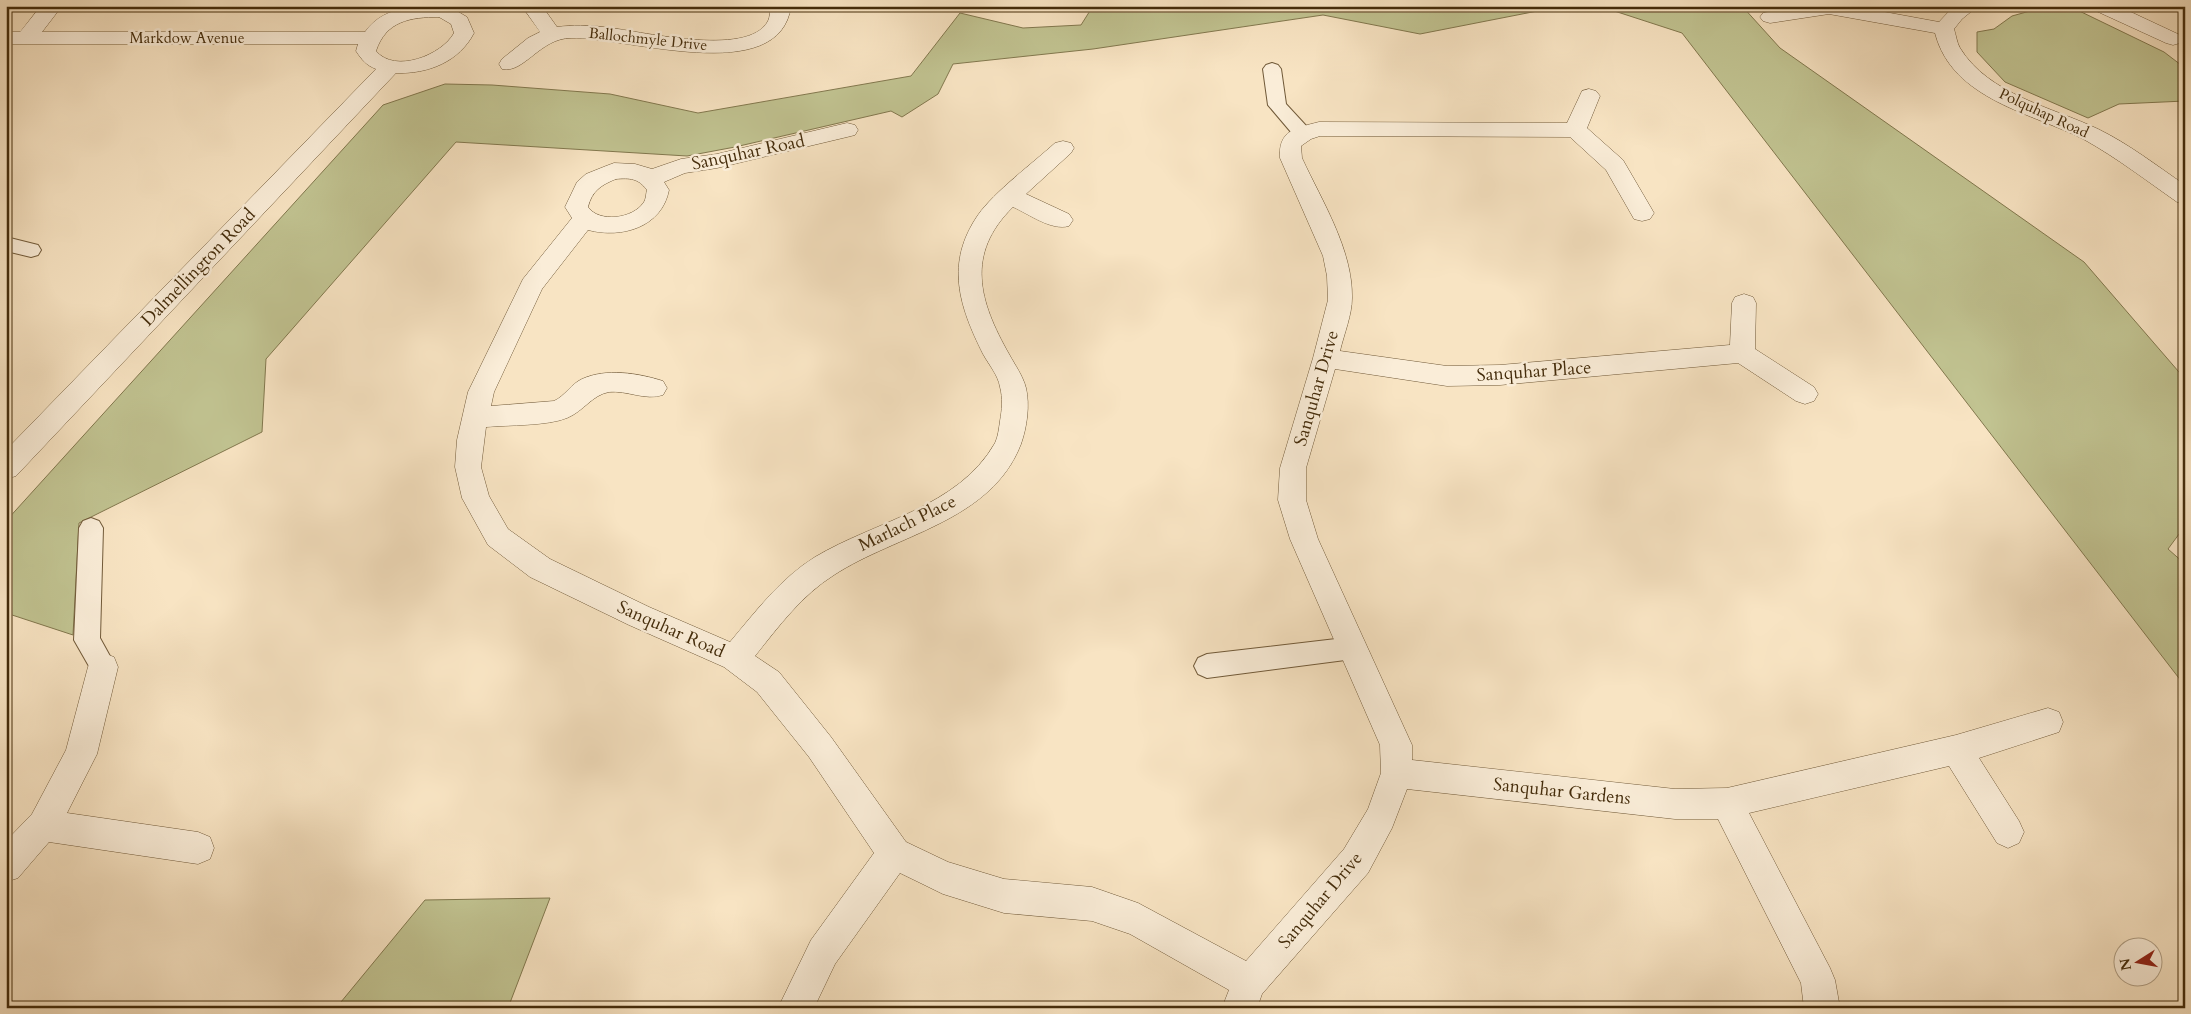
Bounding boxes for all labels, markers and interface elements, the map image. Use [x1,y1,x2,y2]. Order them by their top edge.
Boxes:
street label: Ballochmyle Drive [588,23,708,55]
street label: Markdow Avenue [130,28,245,48]
street label: Polquhap Road [1996,83,2092,143]
street label: Sanquhar Road [689,128,807,177]
street label: Dalmellington Road [136,203,261,332]
street label: Sanquhar Drive [1288,327,1345,449]
street label: Sanquhar Place [1476,355,1592,388]
street label: Marlach Place [854,489,960,558]
street label: Sanquhar Road [613,595,729,664]
street label: Sanquhar Gardens [1492,772,1632,811]
street label: Sanquhar Drive [1273,847,1368,954]
north arrow [2114,936,2164,986]
text: N [2115,957,2136,972]

